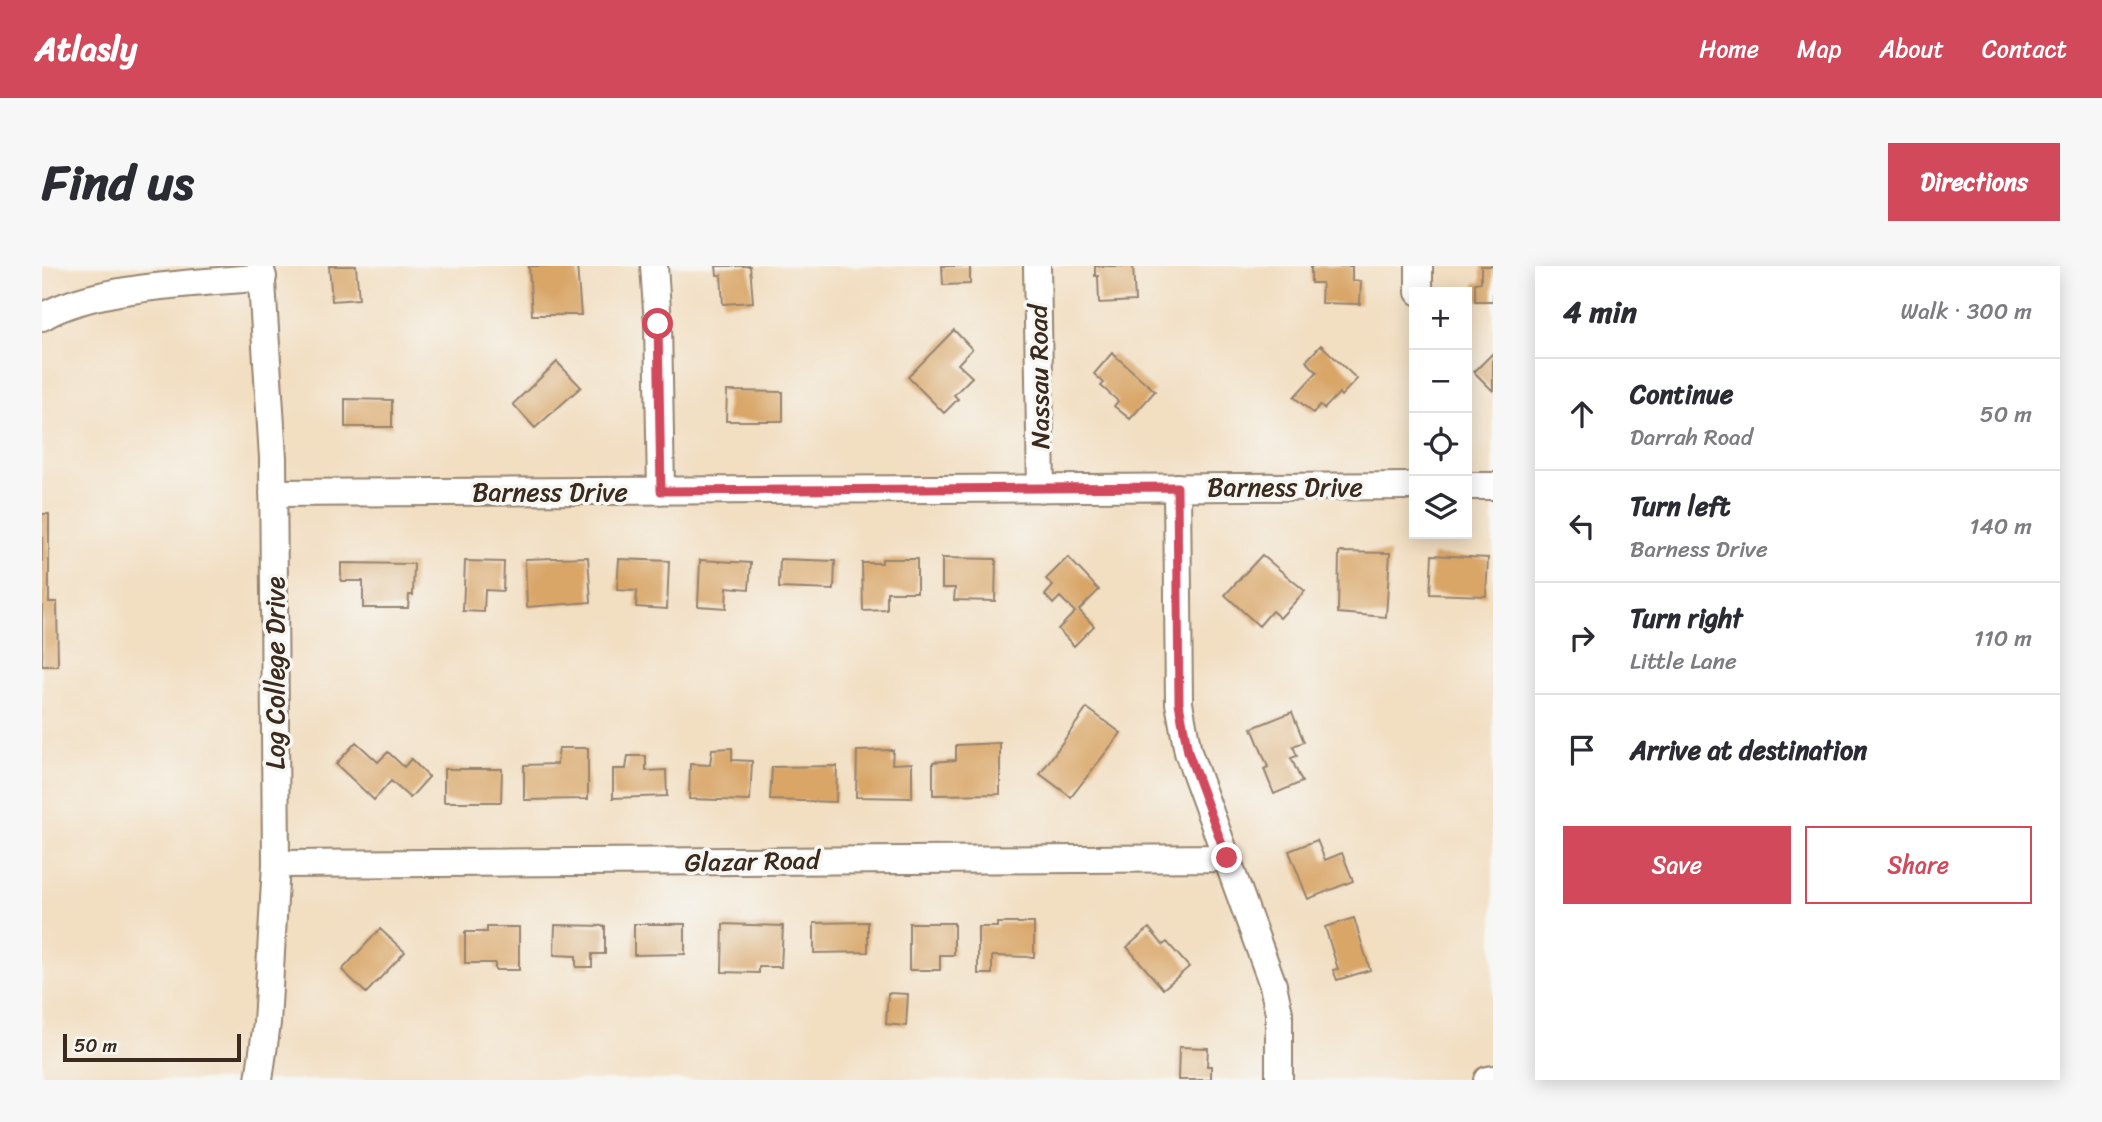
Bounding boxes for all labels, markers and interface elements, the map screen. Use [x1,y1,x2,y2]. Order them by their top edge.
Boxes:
text: Atlasly [35,20,137,78]
text: Home [1699,28,1759,70]
text: Map [1797,28,1841,70]
text: About [1879,28,1944,70]
text: Contact [1982,28,2067,70]
text: Find us [42,139,194,226]
button: Directions [1888,143,2060,221]
text: 4 min [1563,285,1637,339]
map controls [1409,287,1472,539]
button: + [1409,287,1472,350]
text: Walk · 300 m [1900,291,2032,332]
street label: Nassau Road [1015,302,1063,450]
route start [642,308,673,339]
button: − [1409,350,1472,413]
text: Continue [1630,371,1733,417]
text: 50 m [1980,394,2032,435]
icon: ahead [1563,395,1601,433]
button: locate [1409,413,1472,476]
text: Darrah Road [1630,417,1753,458]
street label: Barness Drive [1207,464,1363,510]
street label: Barness Drive [472,469,628,515]
button: layers [1409,476,1472,539]
text: Turn left [1630,483,1730,529]
text: 140 m [1970,506,2032,547]
icon: left [1563,507,1601,545]
text: Barness Drive [1630,529,1768,570]
street label: Log College Drive [252,576,298,770]
text: Turn right [1630,595,1743,641]
text: 110 m [1974,618,2032,659]
icon: right [1563,619,1601,657]
text: Little Lane [1630,641,1737,682]
text: Arrive at destination [1630,727,1867,773]
icon: arrive [1563,731,1601,769]
button: Save [1563,826,1791,904]
button: Share [1805,826,2032,904]
street label: Glazar Road [684,837,822,885]
route end [1211,842,1242,873]
text: 50 m [74,1029,117,1062]
scale bar [63,1031,242,1063]

